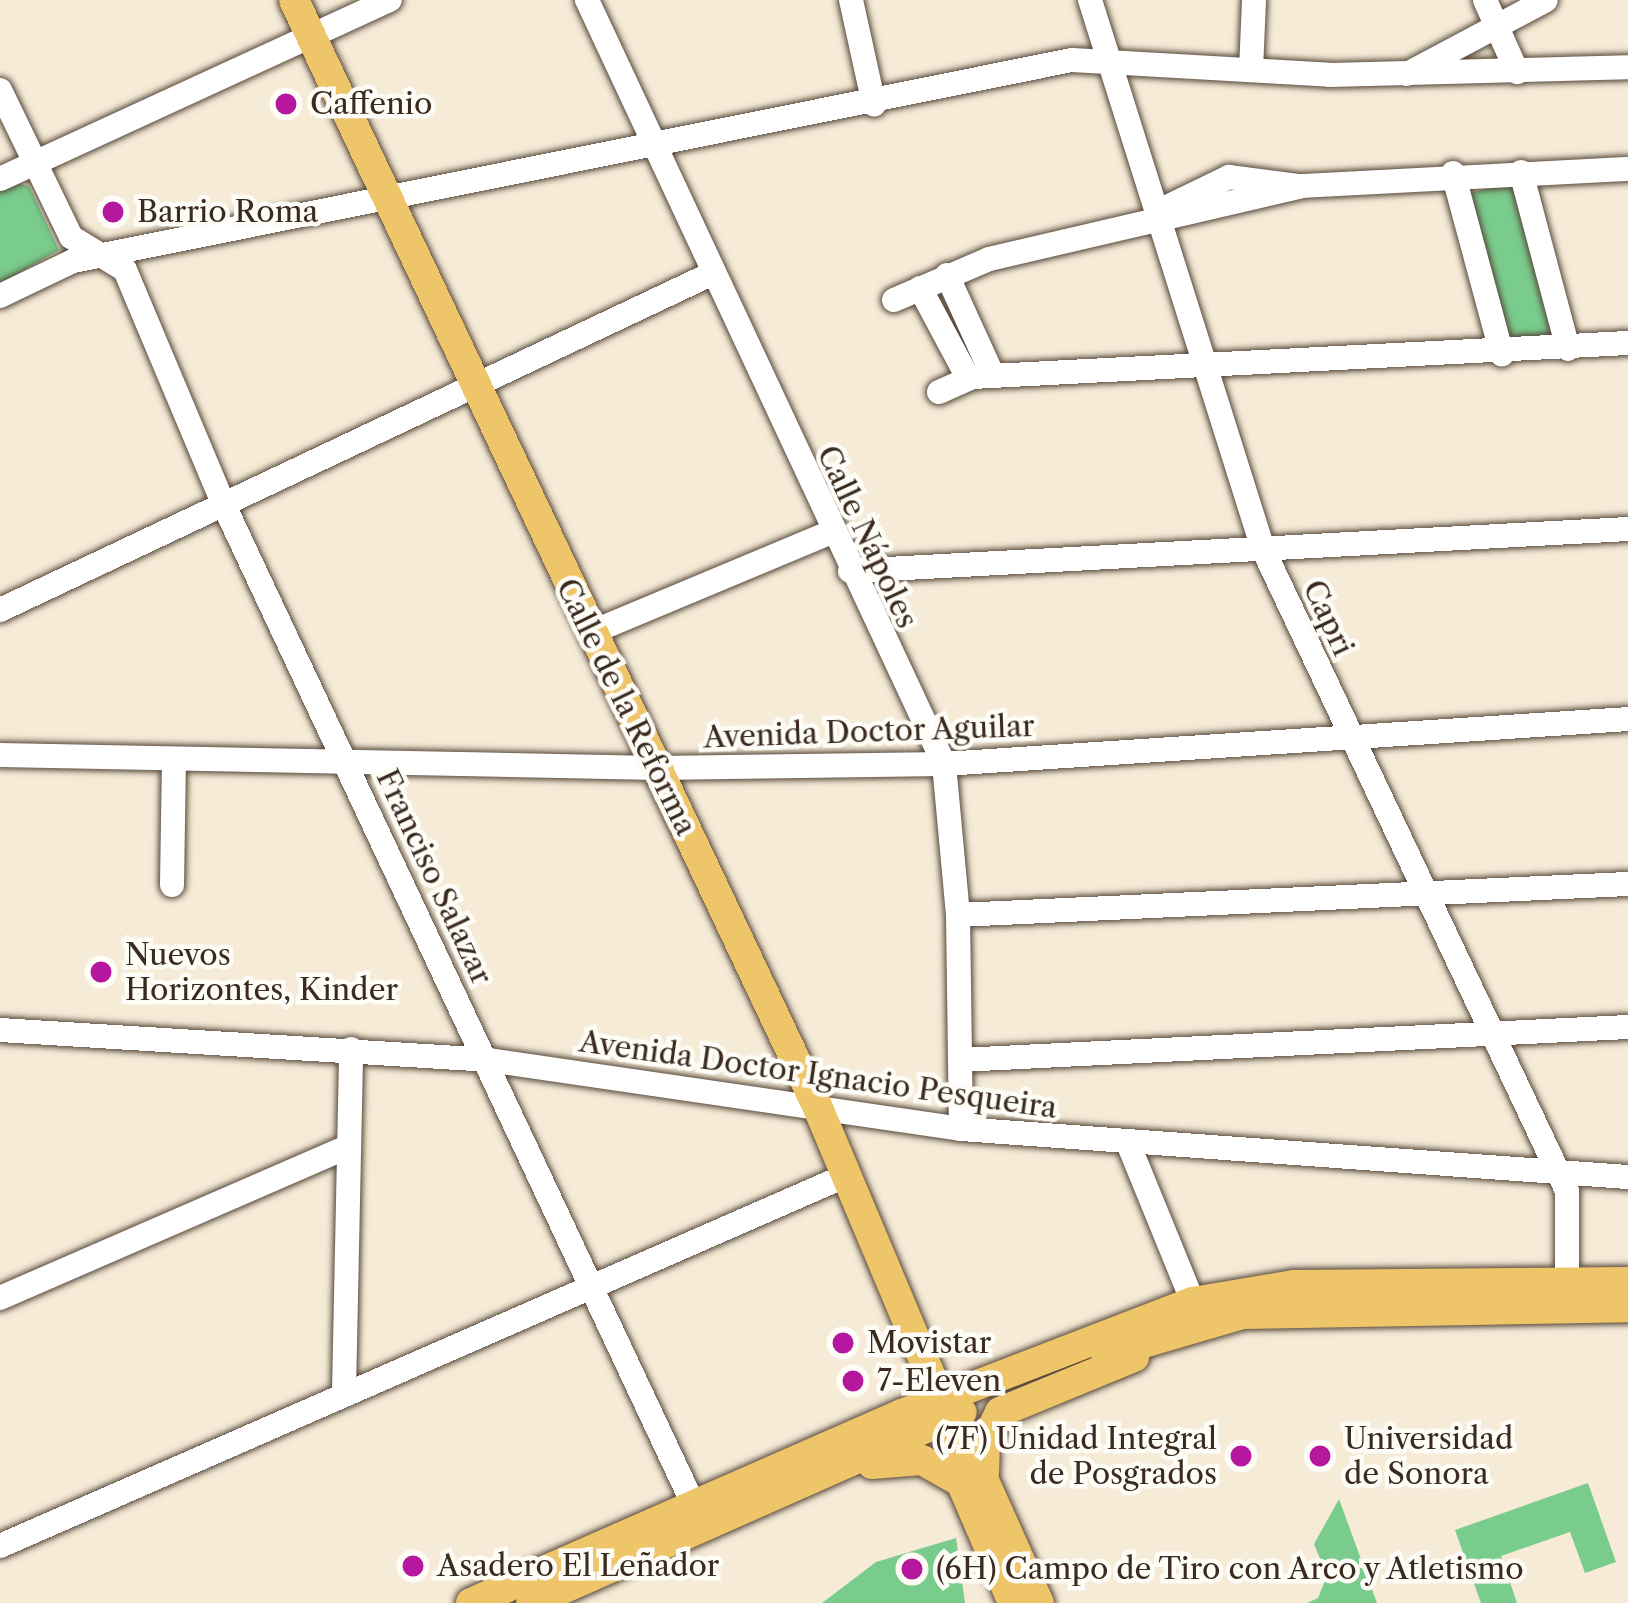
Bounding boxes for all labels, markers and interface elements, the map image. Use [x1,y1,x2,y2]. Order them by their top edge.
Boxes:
place label: Caffenio [310,86,432,122]
marker: Caffenio [273,91,299,117]
place label: Barrio Roma [137,194,318,230]
marker: Barrio Roma [100,199,126,225]
street label: Calle Nápoles [809,440,925,634]
street label: Calle de la Reforma [548,573,704,841]
street label: Capri [1295,574,1361,662]
street label: Avenida Doctor Aguilar [702,708,1036,756]
street label: Franciso Salazar [368,764,500,990]
place label: Nuevos Horizontes, Kinder [125,937,398,1008]
marker: Nuevos Horizontes, Kinder [88,959,114,985]
street label: Avenida Doctor Ignacio Pesqueira [576,1024,1060,1126]
place label: Movistar [867,1325,991,1361]
marker: Movistar [830,1330,856,1356]
place label: 7-Eleven [877,1363,1001,1399]
marker: 7-Eleven [840,1368,866,1394]
place label: (7F) Unidad Integral de Posgrados [935,1421,1217,1492]
place label: Universidad de Sonora [1344,1421,1513,1492]
marker: (7F) Unidad Integral de Posgrados [1228,1443,1254,1469]
marker: Universidad de Sonora [1307,1443,1333,1469]
place label: Asadero El Leñador [437,1548,719,1584]
place label: (6H) Campo de Tiro con Arco y Atletismo [936,1551,1529,1587]
marker: Asadero El Leñador [400,1553,426,1579]
marker: (6H) Campo de Tiro con Arco y Atletismo [899,1556,925,1582]

